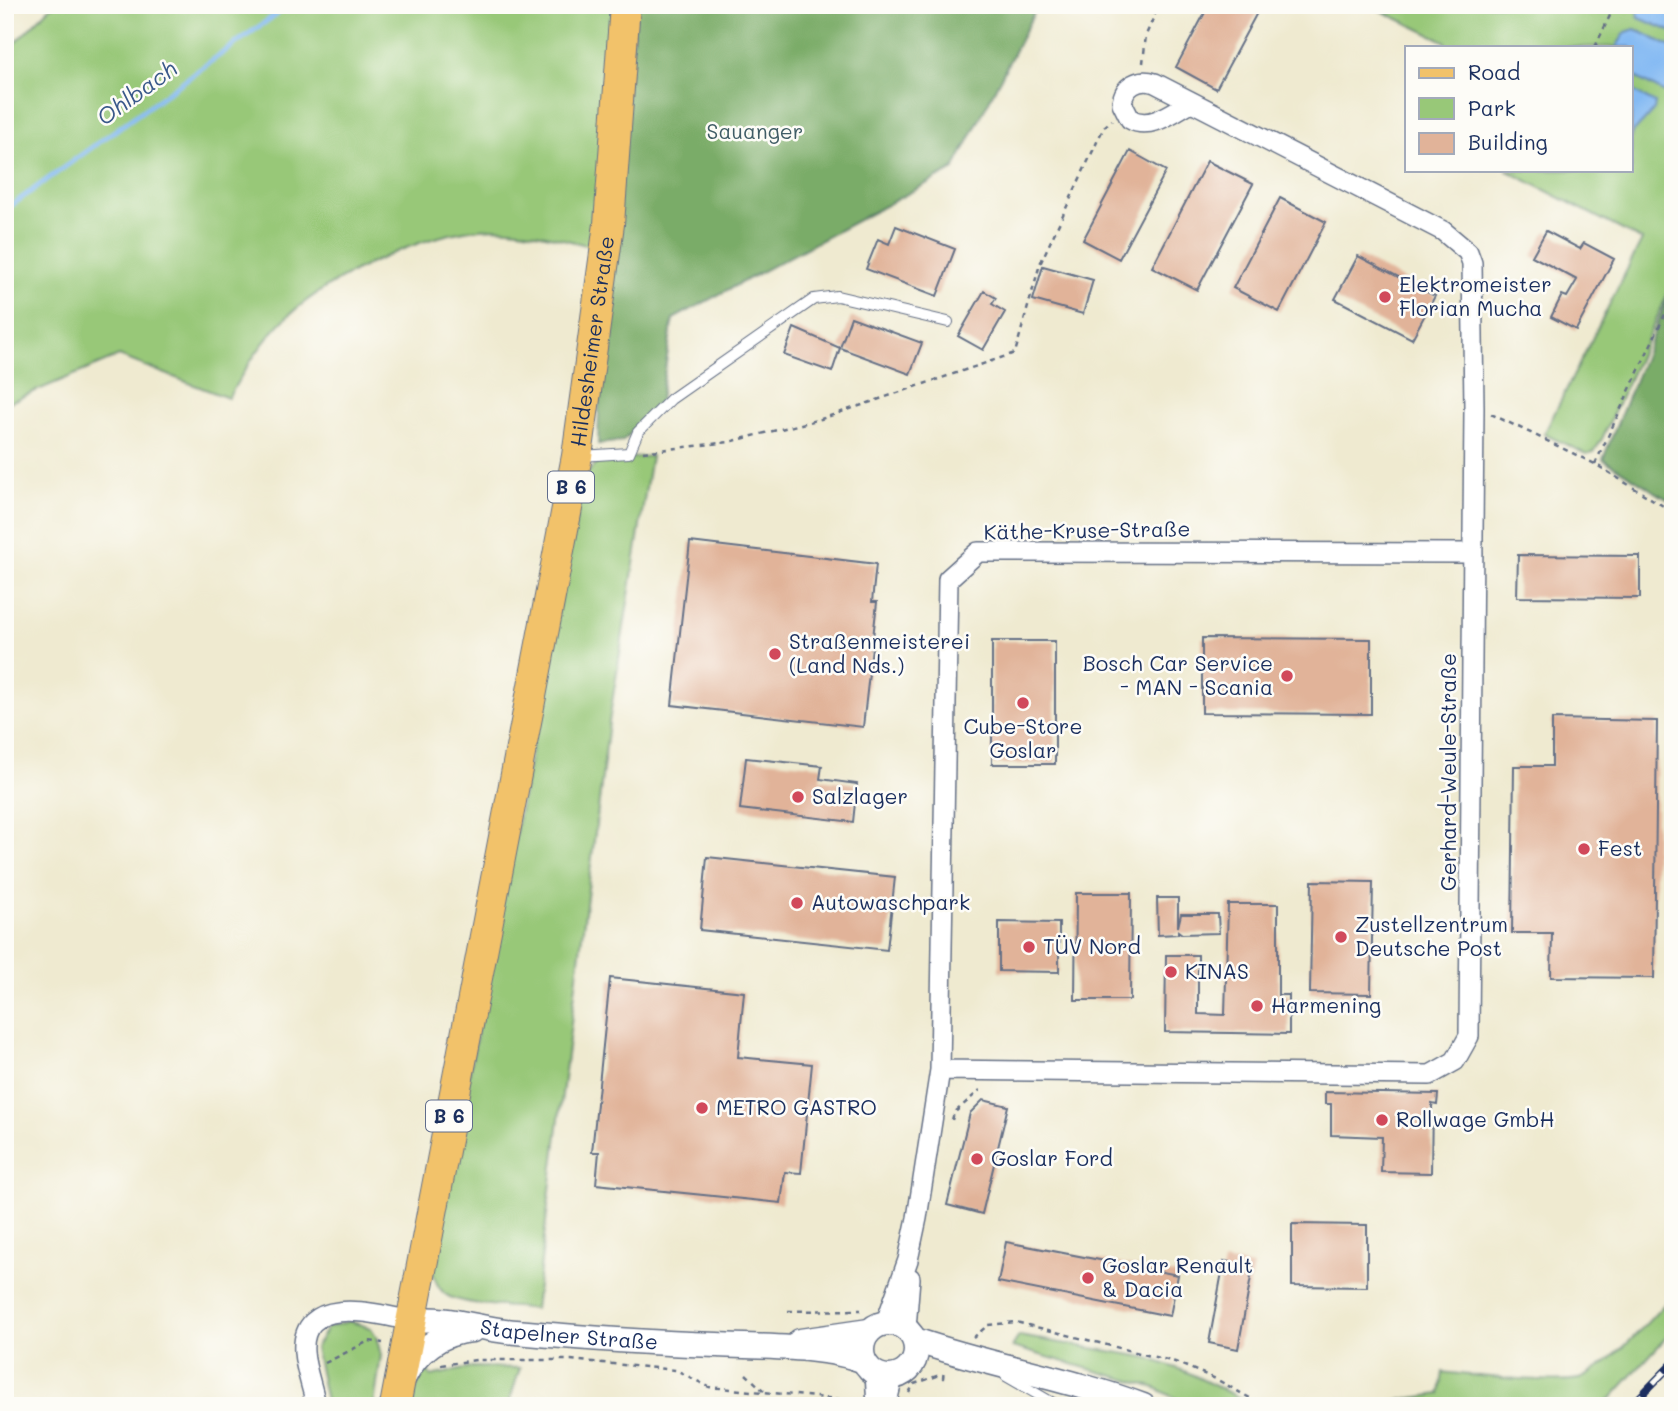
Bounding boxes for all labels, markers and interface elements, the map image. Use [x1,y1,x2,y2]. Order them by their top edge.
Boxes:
legend [1405,46,1632,172]
water label: Ohlbach [90,53,183,131]
text: Road [1468,58,1520,85]
text: Park [1468,94,1516,121]
park label: Sauanger [707,117,803,144]
text: Building [1468,128,1548,155]
street label: Hildesheimer Straße [563,234,619,448]
place label: Elektromeister Florian Mucha [1399,270,1552,321]
marker: Elektromeister Florian Mucha [1377,289,1393,305]
road number: B 6 [548,472,594,502]
street label: Käthe-Kruse-Straße [983,514,1191,545]
place label: Straßenmeisterei (Land Nds.) [789,627,970,678]
marker: Straßenmeisterei (Land Nds.) [767,646,783,662]
place label: Bosch Car Service - MAN - Scania [1083,649,1273,700]
street label: Gerhard-Weule-Straße [1434,653,1461,891]
marker: Bosch Car Service - MAN - Scania [1279,668,1295,684]
marker: Cube-Store Goslar [1015,695,1031,711]
place label: Cube-Store Goslar [964,712,1082,763]
place label: Salzlager [812,782,908,809]
marker: Salzlager [790,789,806,805]
place label: Fest [1598,834,1642,861]
marker: Fest [1576,841,1592,857]
place label: Autowaschpark [811,888,970,915]
marker: Autowaschpark [789,895,805,911]
place label: Zustellzentrum Deutsche Post [1355,910,1508,961]
marker: Zustellzentrum Deutsche Post [1333,929,1349,945]
place label: TÜV Nord [1043,932,1141,959]
marker: TÜV Nord [1021,939,1037,955]
place label: KINAS [1185,957,1249,984]
marker: KINAS [1163,964,1179,980]
place label: Harmening [1271,991,1381,1018]
marker: Harmening [1249,998,1265,1014]
place label: METRO GASTRO [716,1093,877,1120]
road number: B 6 [426,1100,472,1132]
marker: METRO GASTRO [694,1100,710,1116]
place label: Rollwage GmbH [1396,1105,1554,1132]
marker: Rollwage GmbH [1374,1112,1390,1128]
place label: Goslar Ford [991,1144,1113,1171]
marker: Goslar Ford [969,1151,985,1167]
place label: Goslar Renault & Dacia [1102,1251,1253,1302]
marker: Goslar Renault & Dacia [1080,1270,1096,1286]
street label: Stapelner Straße [478,1312,659,1354]

